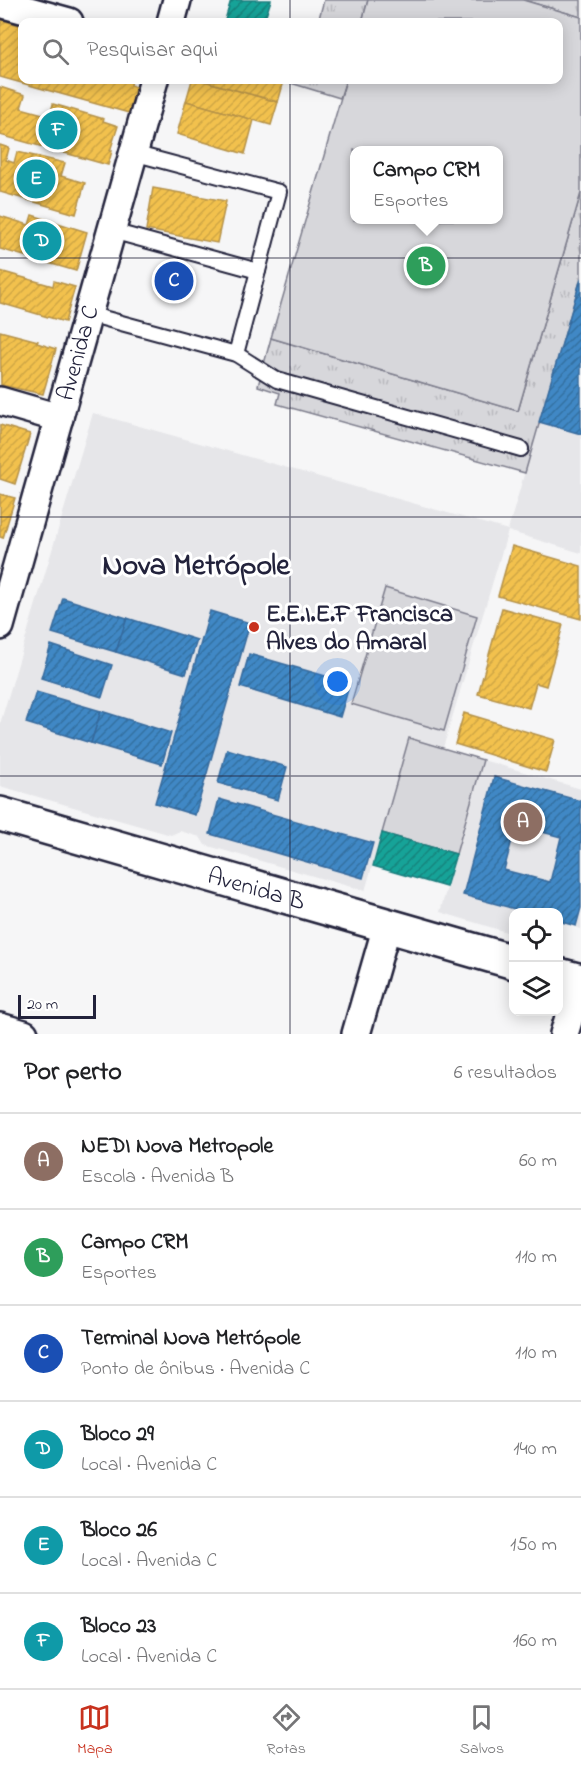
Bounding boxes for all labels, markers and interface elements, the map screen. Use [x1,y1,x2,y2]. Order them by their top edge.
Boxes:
search box [18,18,563,84]
icon: search [39,35,72,68]
text: Pesquisar aqui [87,35,218,67]
pin: F [38,108,78,152]
popup [350,146,503,224]
text: Campo CRM [373,155,480,187]
pin: E [16,156,56,201]
text: Esportes [373,187,448,216]
pin: D [22,218,62,264]
pin: B [406,244,446,288]
pin: C [154,258,194,304]
street label: Avenida C [49,302,110,405]
district label: Nova Metrópole [102,545,291,589]
place label: E.E.I.E.F Francisca Alves do Amaral [266,598,453,661]
marker: E.E.I.E.F Francisca Alves do Amaral [247,620,261,634]
your location [323,667,352,696]
pin: A [504,800,542,844]
street label: Avenida B [203,860,309,921]
map controls [509,908,563,1016]
button: locate [509,908,563,962]
button: layers [509,962,563,1016]
scale bar [18,992,96,1019]
text: 20 m [27,993,58,1017]
text: Por perto [24,1054,122,1092]
text: 6 resultados [454,1059,557,1088]
text: NEDI Nova Metropole [81,1131,273,1163]
text: A [37,1147,50,1176]
text: 60 m [519,1147,557,1176]
text: Escola · Avenida B [81,1163,234,1192]
text: Campo CRM [81,1227,189,1259]
text: B [37,1243,50,1272]
text: 110 m [515,1243,557,1272]
text: Esportes [81,1259,157,1288]
text: Terminal Nova Metrópole [81,1323,301,1355]
text: C [38,1339,49,1368]
text: 110 m [515,1339,557,1368]
text: Ponto de ônibus · Avenida C [81,1355,310,1384]
text: Bloco 29 [81,1419,154,1451]
text: D [36,1435,51,1464]
text: 140 m [513,1435,557,1464]
text: Local · Avenida C [81,1451,217,1480]
text: Bloco 26 [81,1515,157,1547]
text: E [37,1531,50,1560]
text: 150 m [510,1531,557,1560]
text: Local · Avenida C [81,1547,217,1576]
text: Bloco 23 [81,1611,156,1643]
text: F [37,1627,50,1656]
text: 160 m [513,1627,557,1656]
text: Local · Avenida C [81,1643,217,1672]
tab: Mapa [77,1701,113,1761]
tab: Rotas [267,1701,306,1761]
tab: Salvos [460,1701,504,1761]

